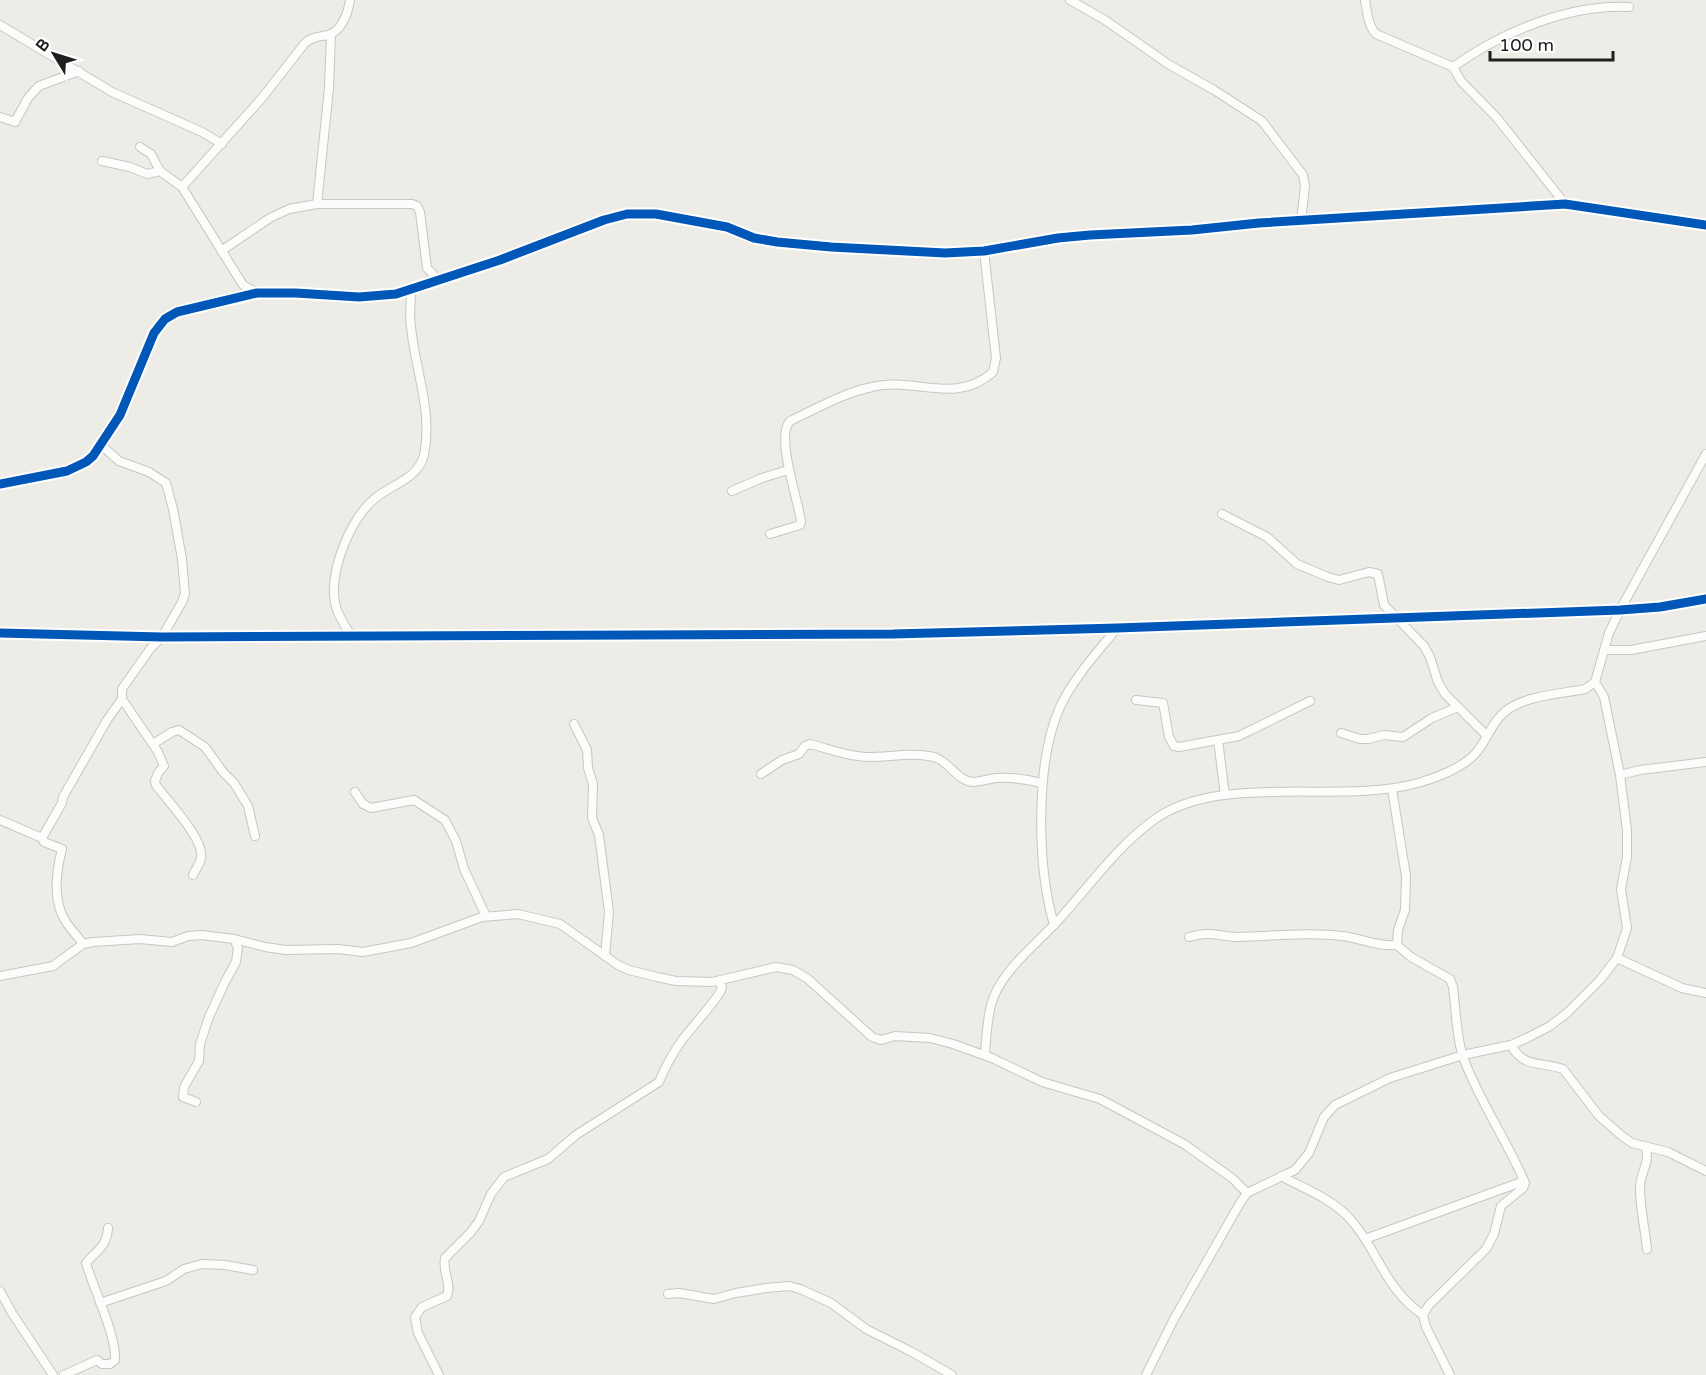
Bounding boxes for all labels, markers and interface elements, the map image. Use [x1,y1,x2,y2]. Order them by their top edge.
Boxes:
north arrow [24,24,84,84]
scale bar [1490,24,1613,62]
text: 100 m [1499,34,1554,56]
text: B [32,35,54,56]

